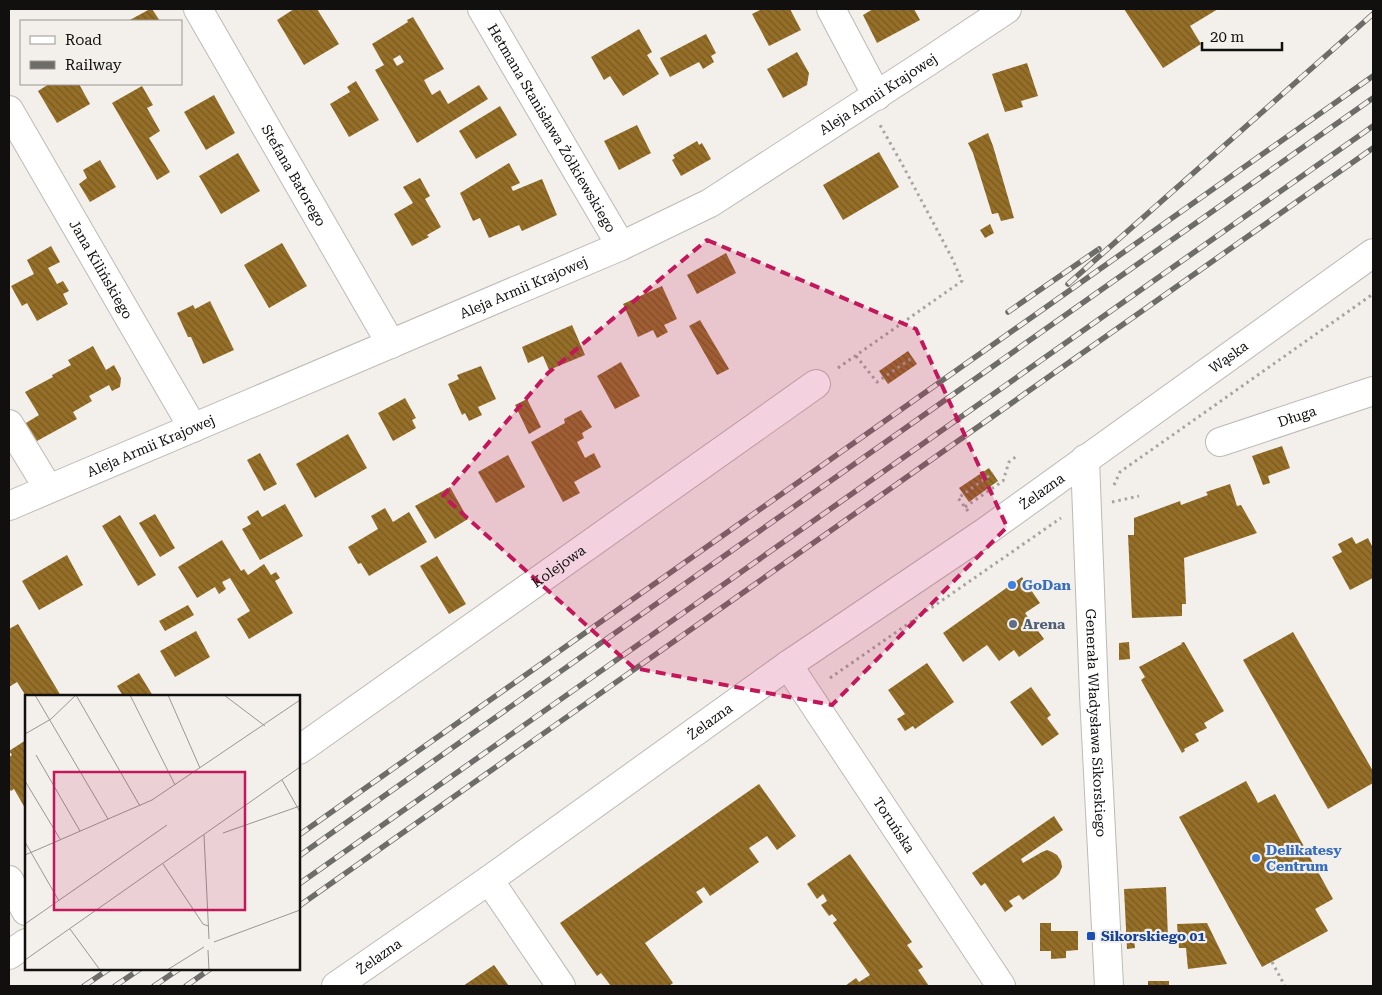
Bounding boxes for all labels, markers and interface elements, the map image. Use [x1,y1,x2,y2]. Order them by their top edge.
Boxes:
legend [20,20,182,85]
scale bar [1202,20,1282,52]
street label: Hetmana Stanisława Żółkiewskiego [484,21,619,235]
text: 20 m [1210,28,1245,46]
text: Road [65,31,102,49]
street label: Aleja Armii Krajowej [816,50,940,138]
text: Railway [65,56,122,74]
street label: Stefana Batorego [258,122,329,229]
street label: Jana Kilińskiego [66,217,136,322]
street label: Aleja Armii Krajowej [457,253,590,322]
street label: Wąska [1206,337,1251,376]
street label: Długa [1276,402,1318,430]
street label: Aleja Armii Krajowej [84,412,217,480]
street label: Żelazna [1016,469,1068,513]
street label: Kolejowa [529,542,589,591]
place label: GoDan [1022,577,1071,593]
marker: GoDan [1006,579,1018,591]
street label: Generała Władysława Sikorskiego [1083,608,1109,837]
place label: Arena [1023,616,1066,632]
marker: Arena [1007,618,1019,630]
inset map [25,695,300,970]
street label: Żelazna [684,700,736,743]
street label: Toruńska [870,794,919,856]
place label: Delikatesy Centrum [1266,842,1342,874]
marker: Delikatesy Centrum [1250,852,1262,864]
place label: Sikorskiego 01 [1101,928,1205,944]
marker: Sikorskiego 01 [1085,930,1097,942]
street label: Żelazna [353,935,405,978]

